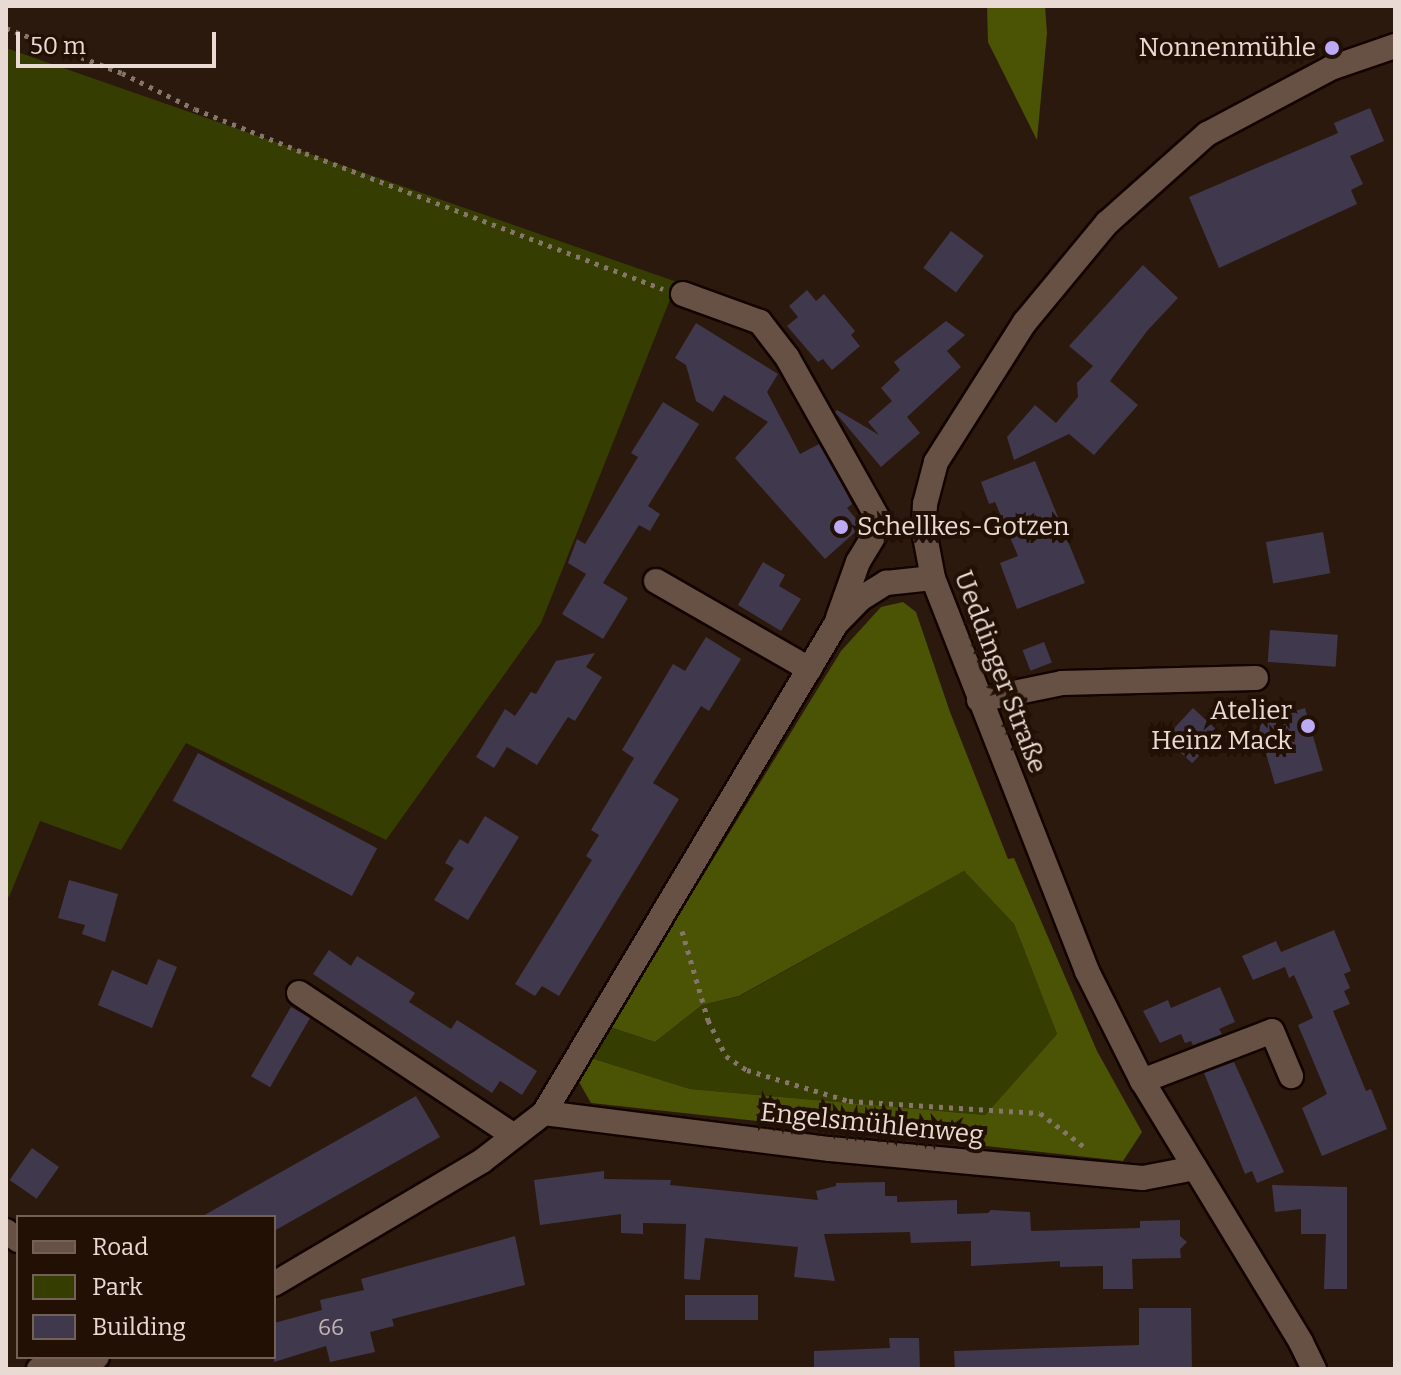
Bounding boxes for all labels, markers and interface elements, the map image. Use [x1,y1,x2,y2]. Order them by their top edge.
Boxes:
scale bar [20,16,220,66]
text: 50 m [30,32,86,60]
place label: Nonnenmühle [1138,32,1316,64]
marker: Nonnenmühle [1323,39,1341,57]
place label: Schellkes-Gotzen [857,511,1070,543]
marker: Schellkes-Gotzen [832,518,850,536]
street label: Ueddinger Straße [947,567,1053,777]
place label: Atelier Heinz Mack [1151,695,1292,756]
marker: Atelier Heinz Mack [1299,717,1317,735]
street label: Engelsmühlenweg [759,1097,985,1151]
legend [16,1215,276,1359]
text: Road [92,1233,148,1261]
text: Park [92,1273,143,1301]
text: Building [92,1313,186,1341]
house number: 66 [318,1315,344,1341]

